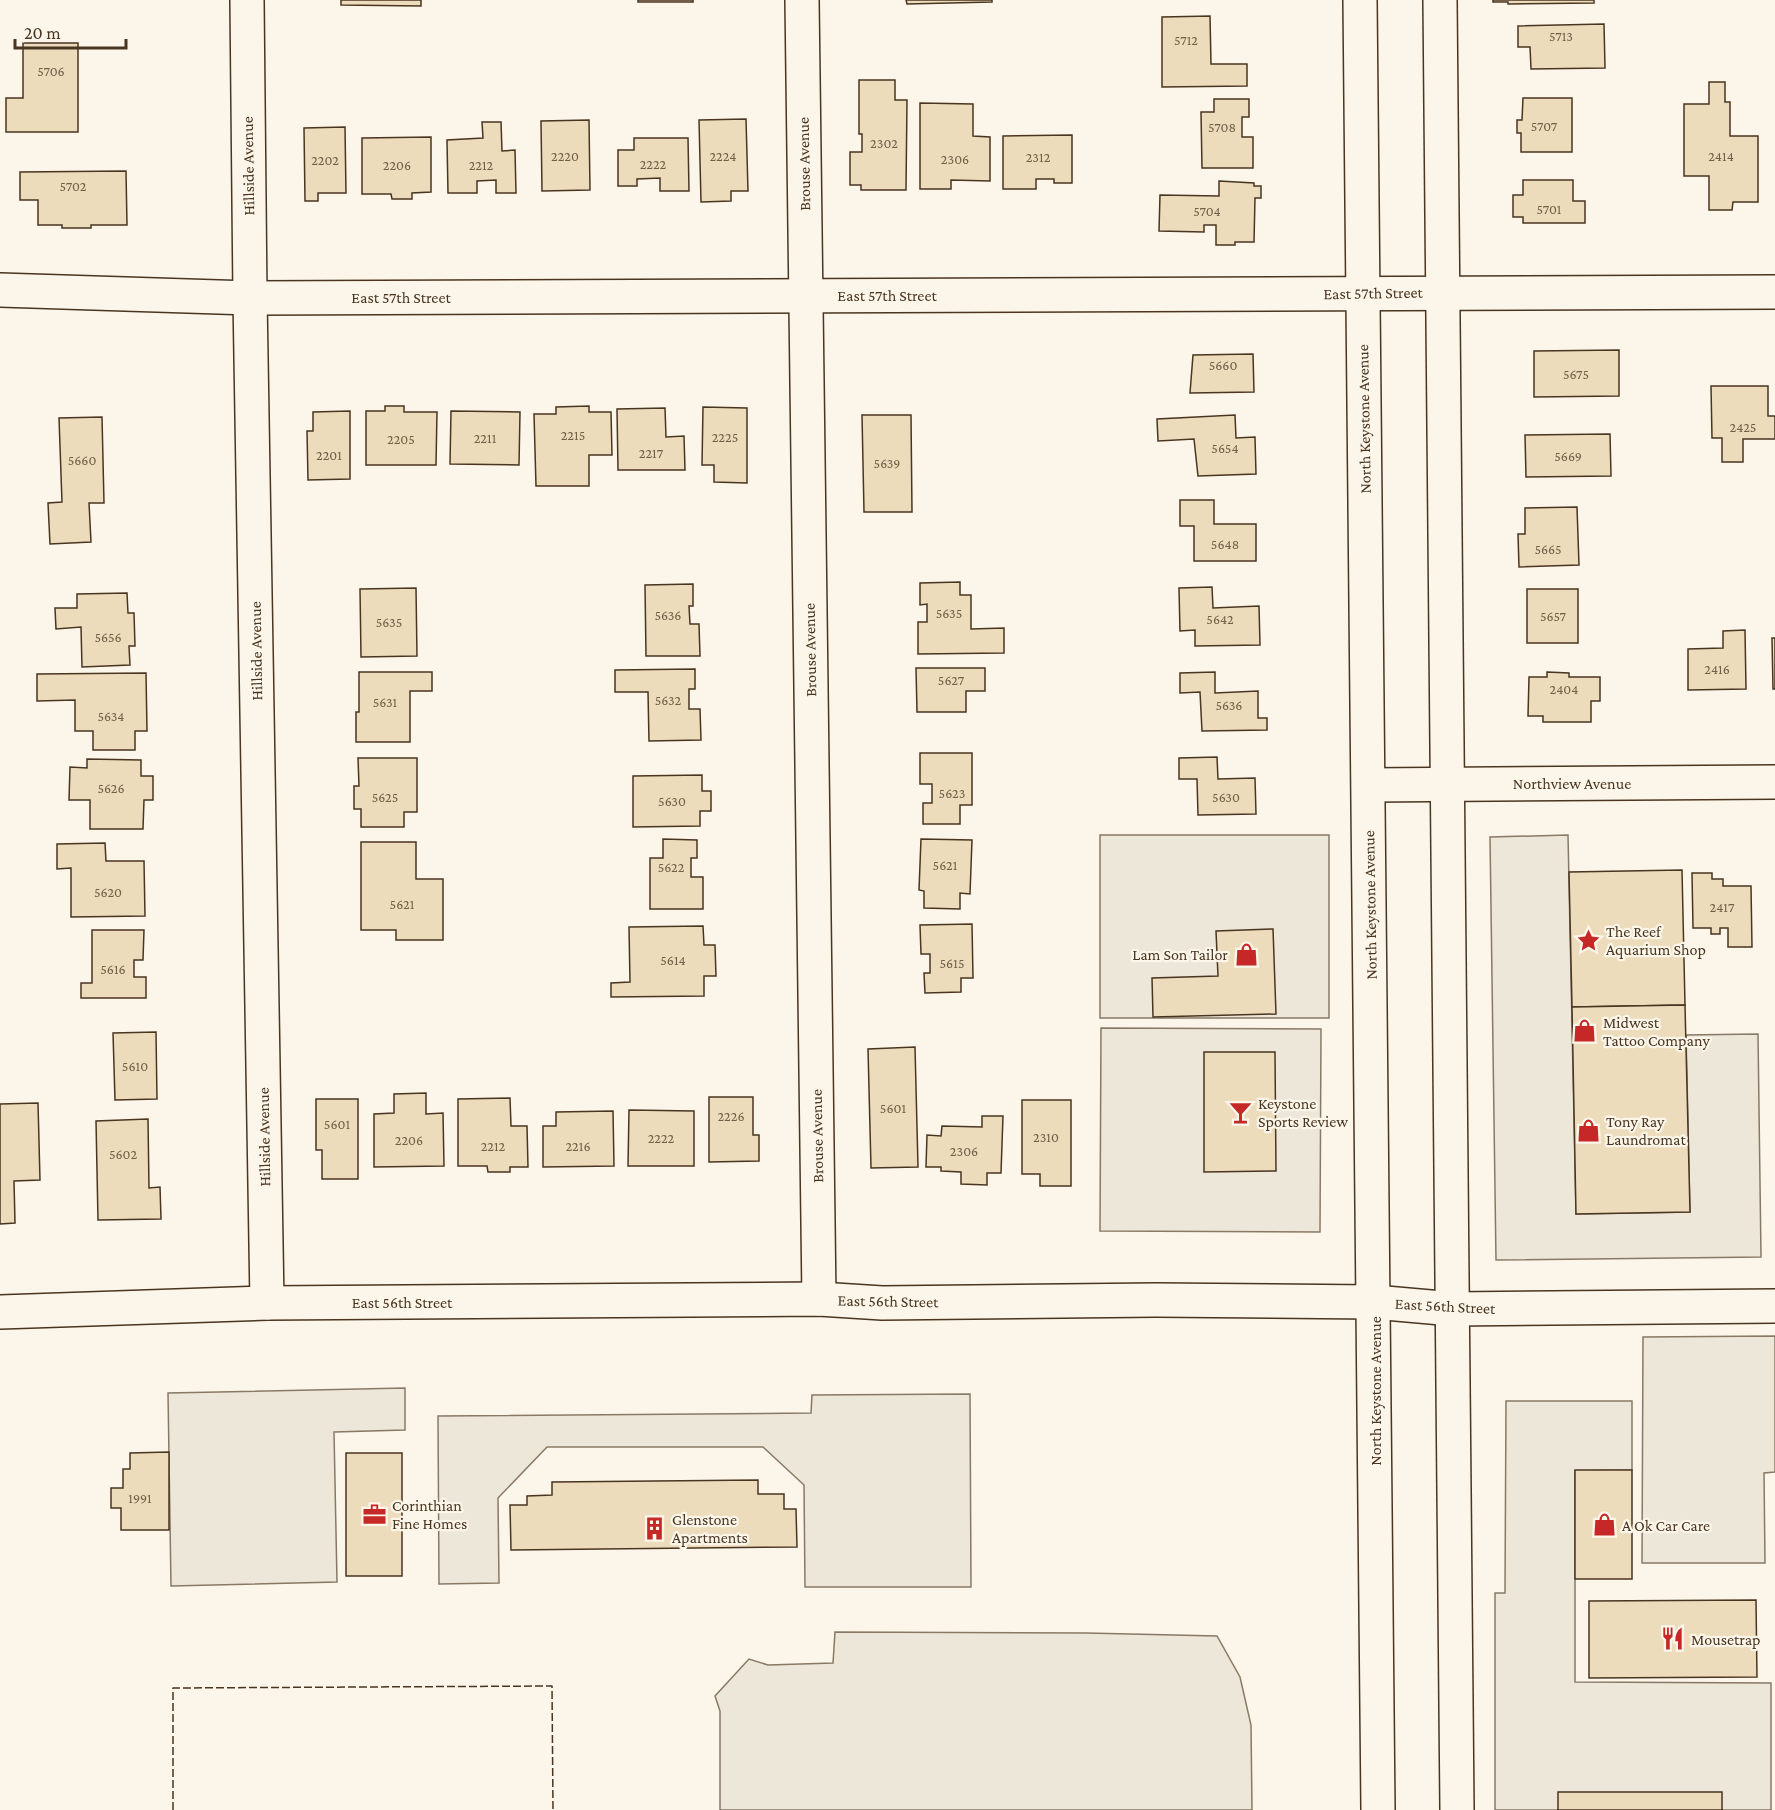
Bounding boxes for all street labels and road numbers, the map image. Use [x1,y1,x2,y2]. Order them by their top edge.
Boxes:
street label: Hillside Avenue [239,116,257,216]
street label: Brouse Avenue [795,117,813,211]
street label: East 57th Street [1323,284,1424,302]
street label: East 57th Street [837,287,937,304]
street label: East 57th Street [351,289,451,306]
street label: North Keystone Avenue [1354,344,1375,494]
street label: Hillside Avenue [247,601,265,701]
street label: Brouse Avenue [801,603,819,697]
street label: Northview Avenue [1513,775,1631,792]
street label: North Keystone Avenue [1360,830,1381,980]
street label: Hillside Avenue [255,1087,273,1187]
street label: Brouse Avenue [808,1089,826,1183]
street label: East 56th Street [838,1292,939,1310]
street label: East 56th Street [352,1294,453,1311]
street label: East 56th Street [1394,1295,1496,1317]
street label: North Keystone Avenue [1367,1316,1385,1466]

